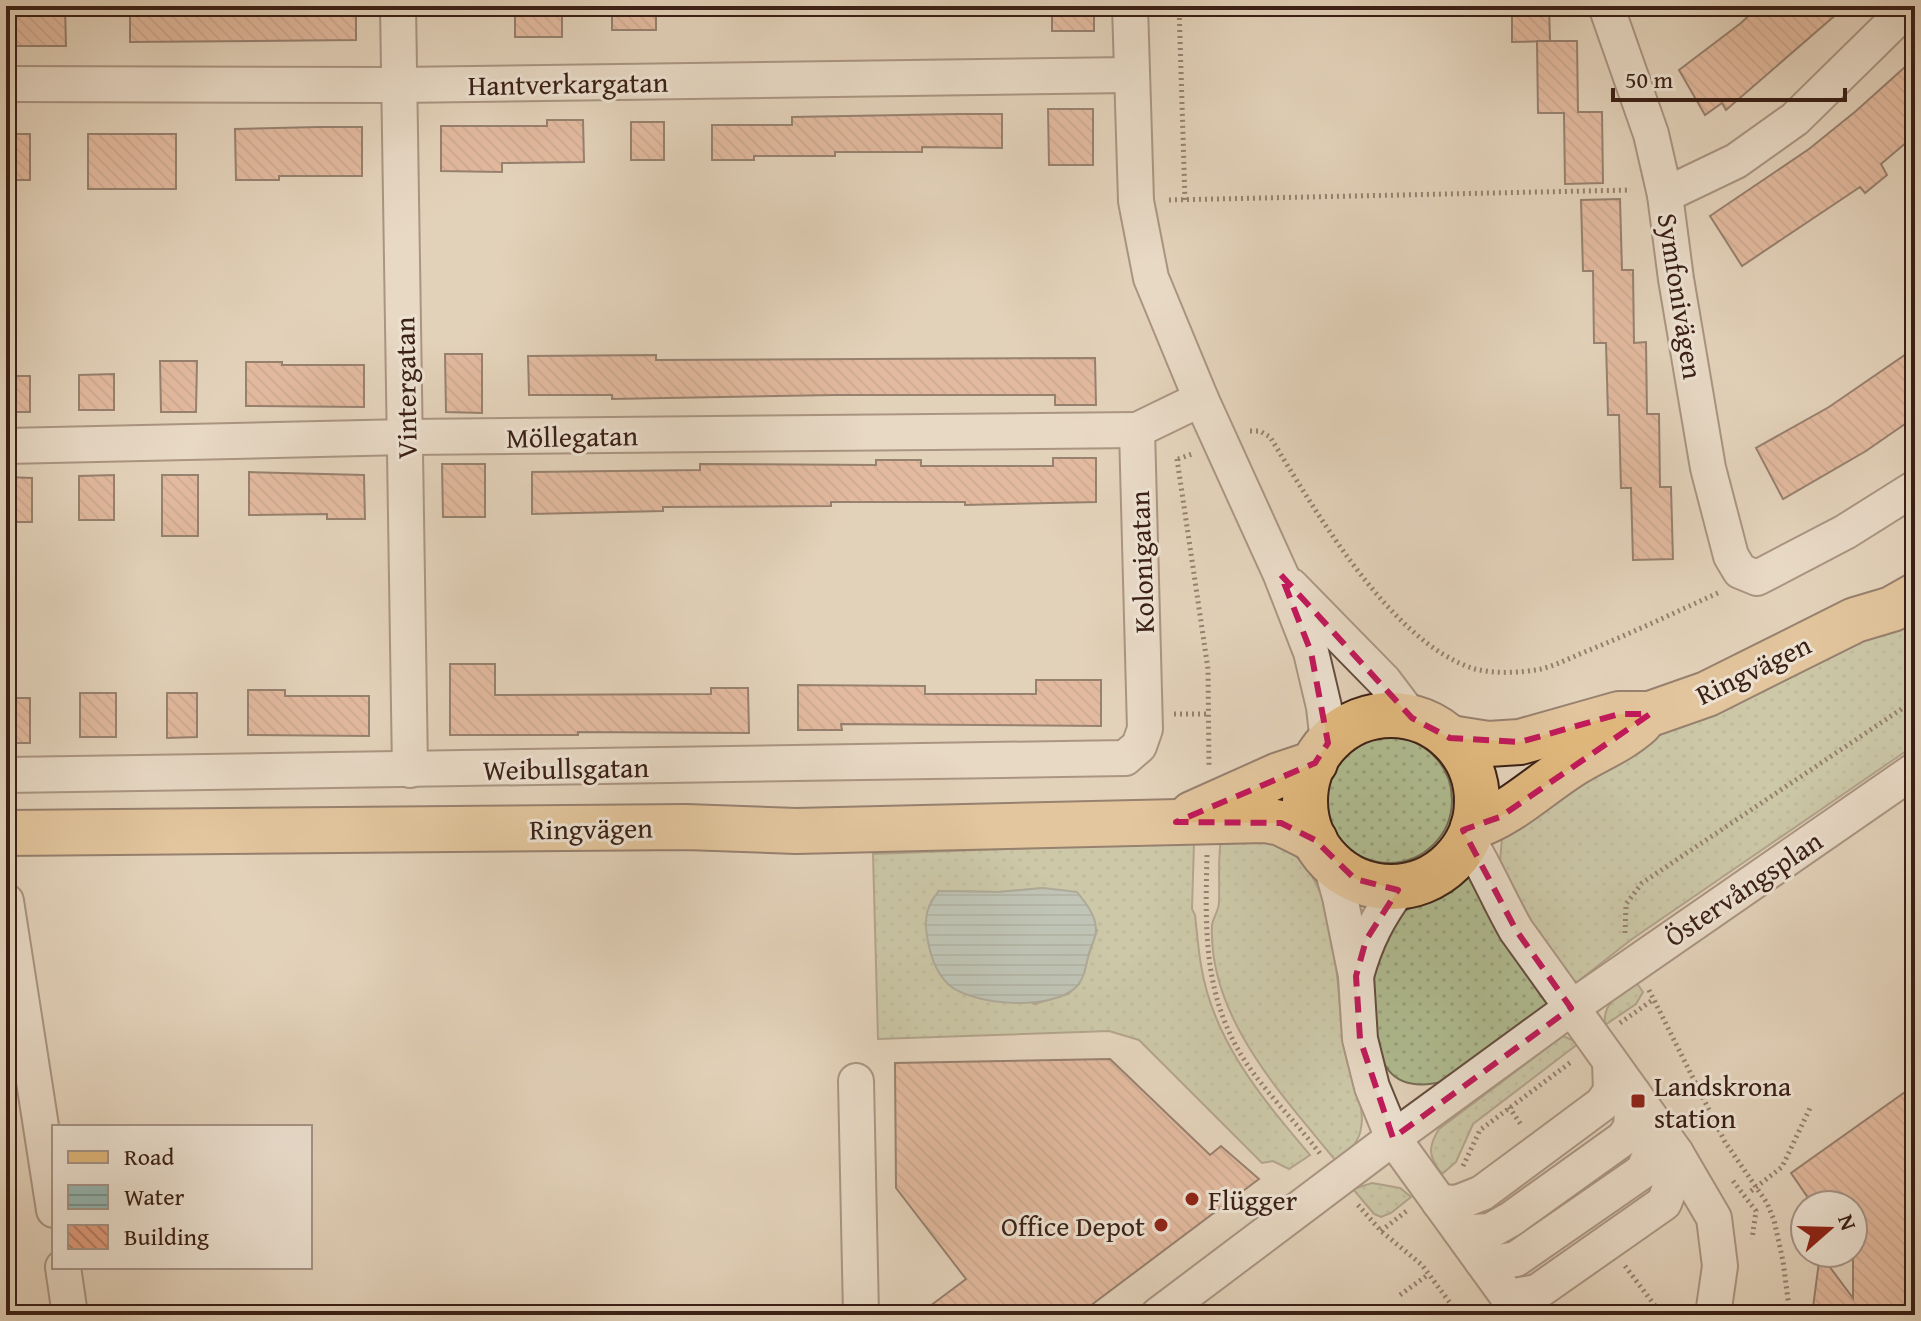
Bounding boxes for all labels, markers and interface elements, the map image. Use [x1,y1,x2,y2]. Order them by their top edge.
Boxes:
scale bar [1613,52,1845,102]
street label: Hantverkargatan [467,61,669,105]
text: 50 m [1625,62,1673,97]
street label: Symfonivägen [1648,210,1714,382]
street label: Vintergatan [383,316,427,460]
street label: Möllegatan [506,414,639,458]
street label: Kolonigatan [1118,490,1164,634]
street label: Ringvägen [1688,623,1818,715]
street label: Weibullsgatan [483,746,650,790]
street label: Ringvägen [529,806,653,850]
street label: Östervångsplan [1656,820,1830,956]
place label: Landskrona station [1654,1065,1792,1138]
marker: Landskrona station [1629,1092,1647,1110]
legend [52,1125,312,1269]
text: Road [124,1139,174,1174]
text: Water [124,1179,185,1214]
place label: Flügger [1208,1179,1298,1220]
north arrow [1789,1189,1869,1269]
marker: Flügger [1183,1190,1201,1208]
place label: Office Depot [1001,1205,1145,1246]
text: N [1830,1210,1865,1235]
marker: Office Depot [1152,1216,1170,1234]
text: Building [124,1219,209,1254]

